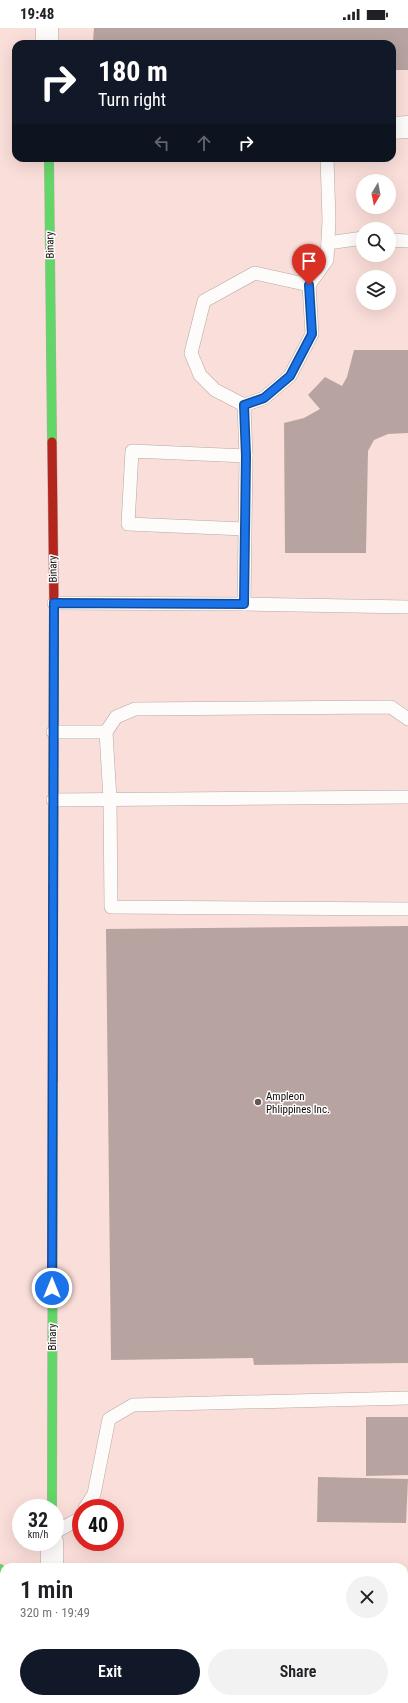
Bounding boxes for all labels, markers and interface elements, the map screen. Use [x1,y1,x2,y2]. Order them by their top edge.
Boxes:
text: 19:48 [20,5,54,23]
text: 180 m [98,55,168,88]
icon: right [32,56,84,108]
text: Turn right [98,89,166,110]
icon: left [151,132,173,154]
icon: ahead [193,132,215,154]
icon: right [235,132,257,154]
north arrow [356,174,396,214]
map controls [356,174,396,310]
button: search [356,222,396,262]
street label: Binary [43,231,57,259]
pin [292,244,326,285]
icon: arrive [298,250,320,272]
button: layers [356,270,396,310]
street label: Binary [46,555,60,583]
place label: Ampleon Phlippines Inc. [266,1090,330,1116]
marker: Ampleon Phlippines Inc. [253,1097,263,1107]
position arrow [31,1267,73,1309]
street label: Binary [46,1323,59,1351]
speed limit sign: 40 [72,1499,124,1551]
text: 32 [28,1508,48,1532]
text: km/h [28,1529,48,1540]
text: 1 min [20,1576,73,1604]
button: close [346,1576,388,1618]
text: 320 m · 19:49 [20,1605,90,1620]
button: Exit [20,1649,200,1695]
button: Share [208,1649,388,1695]

